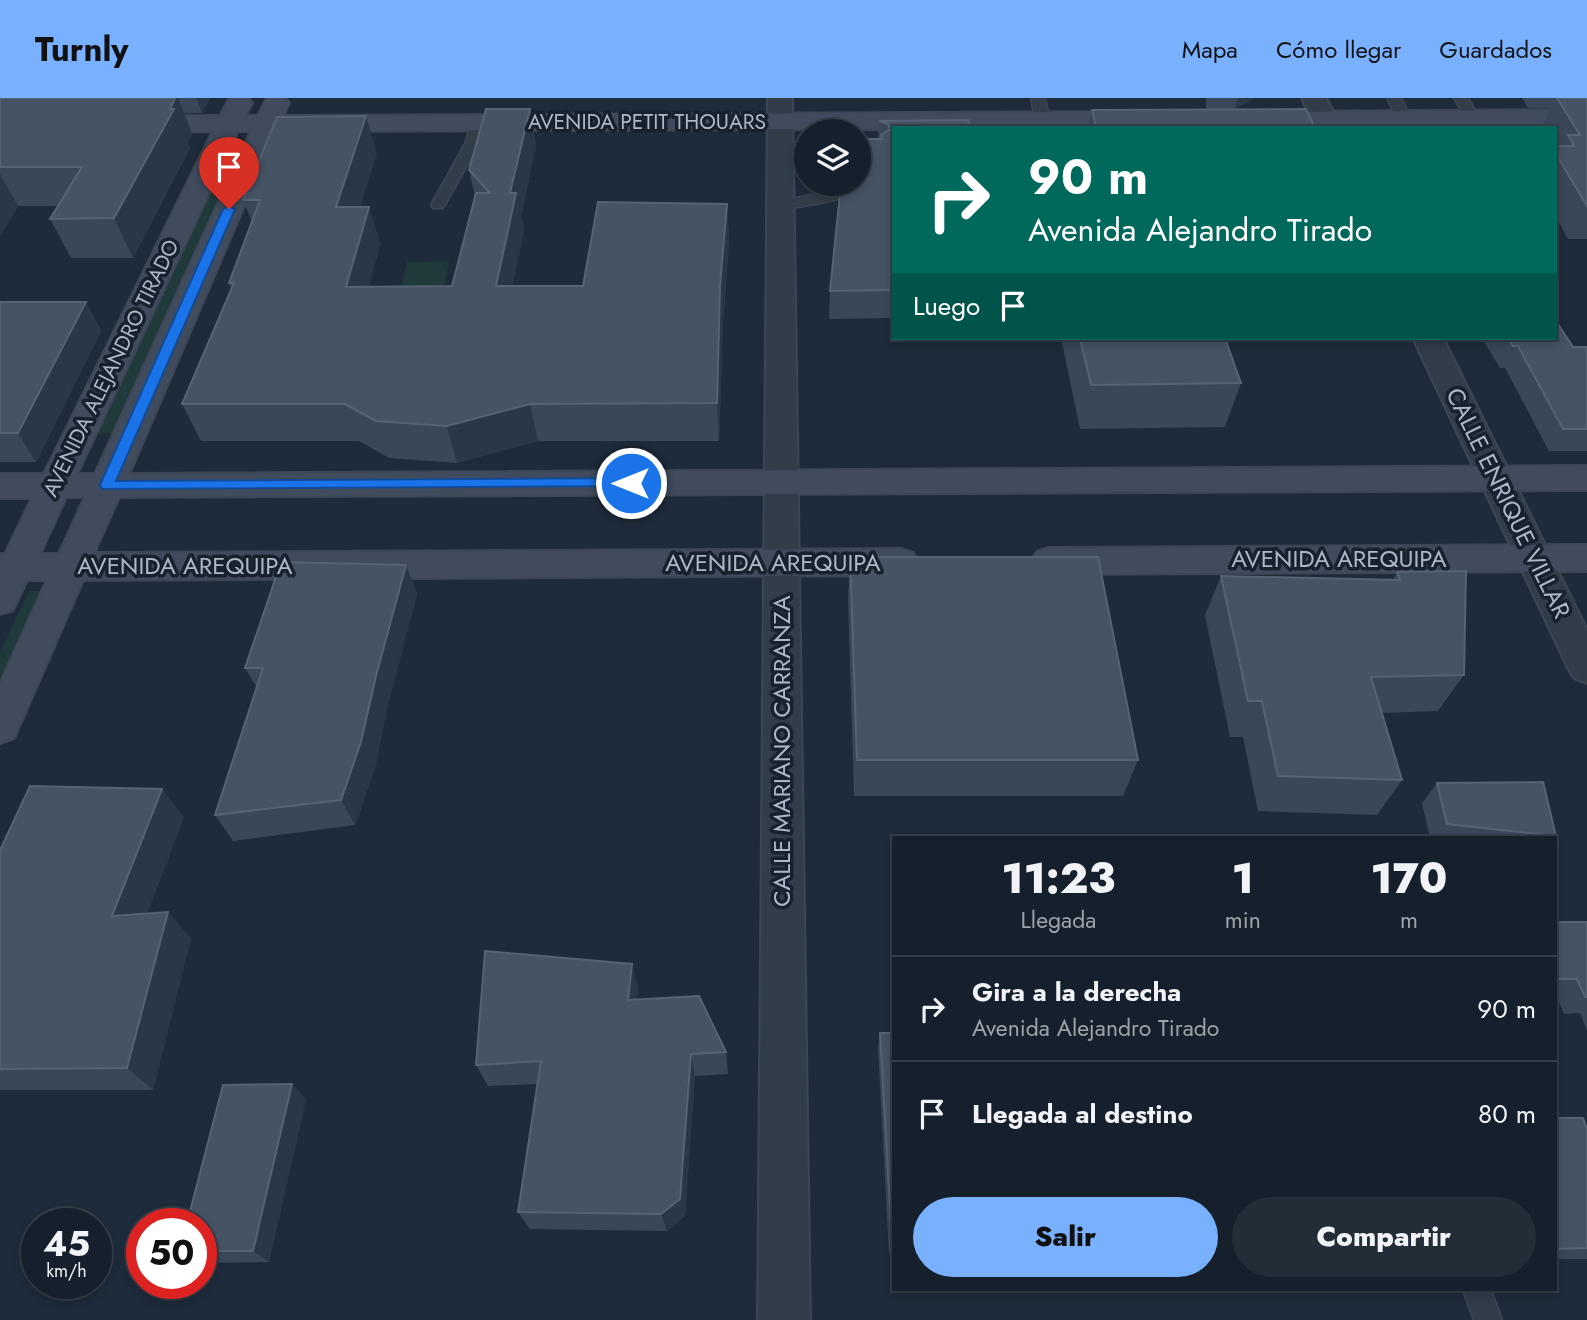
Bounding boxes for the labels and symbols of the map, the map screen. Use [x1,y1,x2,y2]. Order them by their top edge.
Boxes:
street label: AVENIDA PETIT THOUARS [528,107,766,137]
pin [199,137,259,209]
street label: AVENIDA ALEJANDRO TIRADO [36,234,186,502]
street label: CALLE ENRIQUE VILLAR [1437,382,1580,625]
position arrow [594,446,668,520]
street label: AVENIDA AREQUIPA [1231,541,1447,576]
street label: AVENIDA AREQUIPA [665,545,881,580]
street label: AVENIDA AREQUIPA [77,548,293,583]
street label: CALLE MARIANO CARRANZA [764,595,799,907]
speed limit sign: 50 [126,1208,217,1299]

